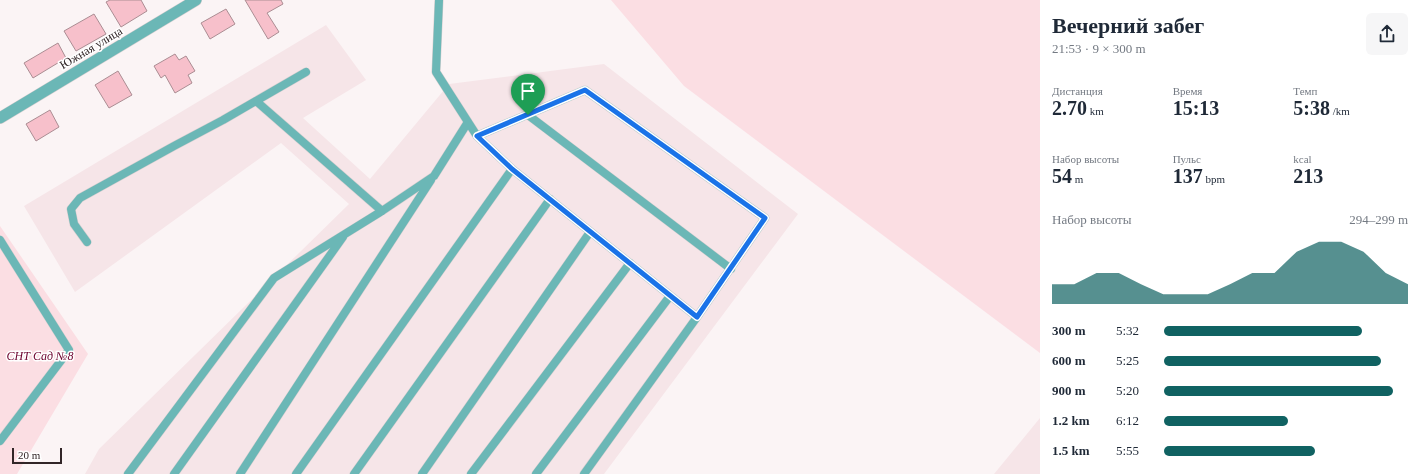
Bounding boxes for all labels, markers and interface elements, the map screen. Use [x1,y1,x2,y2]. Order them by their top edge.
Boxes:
text: Вечерний забег [1052,13,1204,38]
button: share [1366,13,1408,55]
street label: Южная улица [57,23,125,72]
text: 21:53 · 9 × 300 m [1052,41,1146,56]
pin [511,74,545,115]
icon: arrive [517,80,539,102]
text: Дистанция [1052,85,1103,97]
text: Время [1173,85,1202,97]
text: Темп [1293,85,1317,97]
text: 2.70 [1052,97,1087,119]
text: 15:13 [1173,97,1219,119]
text: 5:38 [1293,97,1330,119]
text: km [1087,105,1104,117]
text: /km [1330,105,1350,117]
text: Набор высоты [1052,153,1119,165]
text: Пульс [1173,153,1201,165]
text: kcal [1293,153,1312,165]
text: 54 [1052,165,1072,187]
text: 137 [1173,165,1203,187]
text: 213 [1293,165,1323,187]
text: m [1072,173,1083,185]
text: bpm [1203,173,1225,185]
text: Набор высоты [1052,212,1131,227]
text: 294–299 m [1349,212,1408,227]
text: 300 m [1052,323,1086,338]
text: 5:32 [1116,323,1139,338]
park label: СНТ Сад №8 [7,349,73,363]
text: 600 m [1052,353,1086,368]
text: 5:25 [1116,353,1139,368]
text: 900 m [1052,383,1086,398]
text: 5:20 [1116,383,1139,398]
text: 1.2 km [1052,413,1090,428]
text: 6:12 [1116,413,1139,428]
text: 1.5 km [1052,443,1090,458]
text: 5:55 [1116,443,1139,458]
scale bar [12,446,62,465]
text: 20 m [18,449,40,461]

